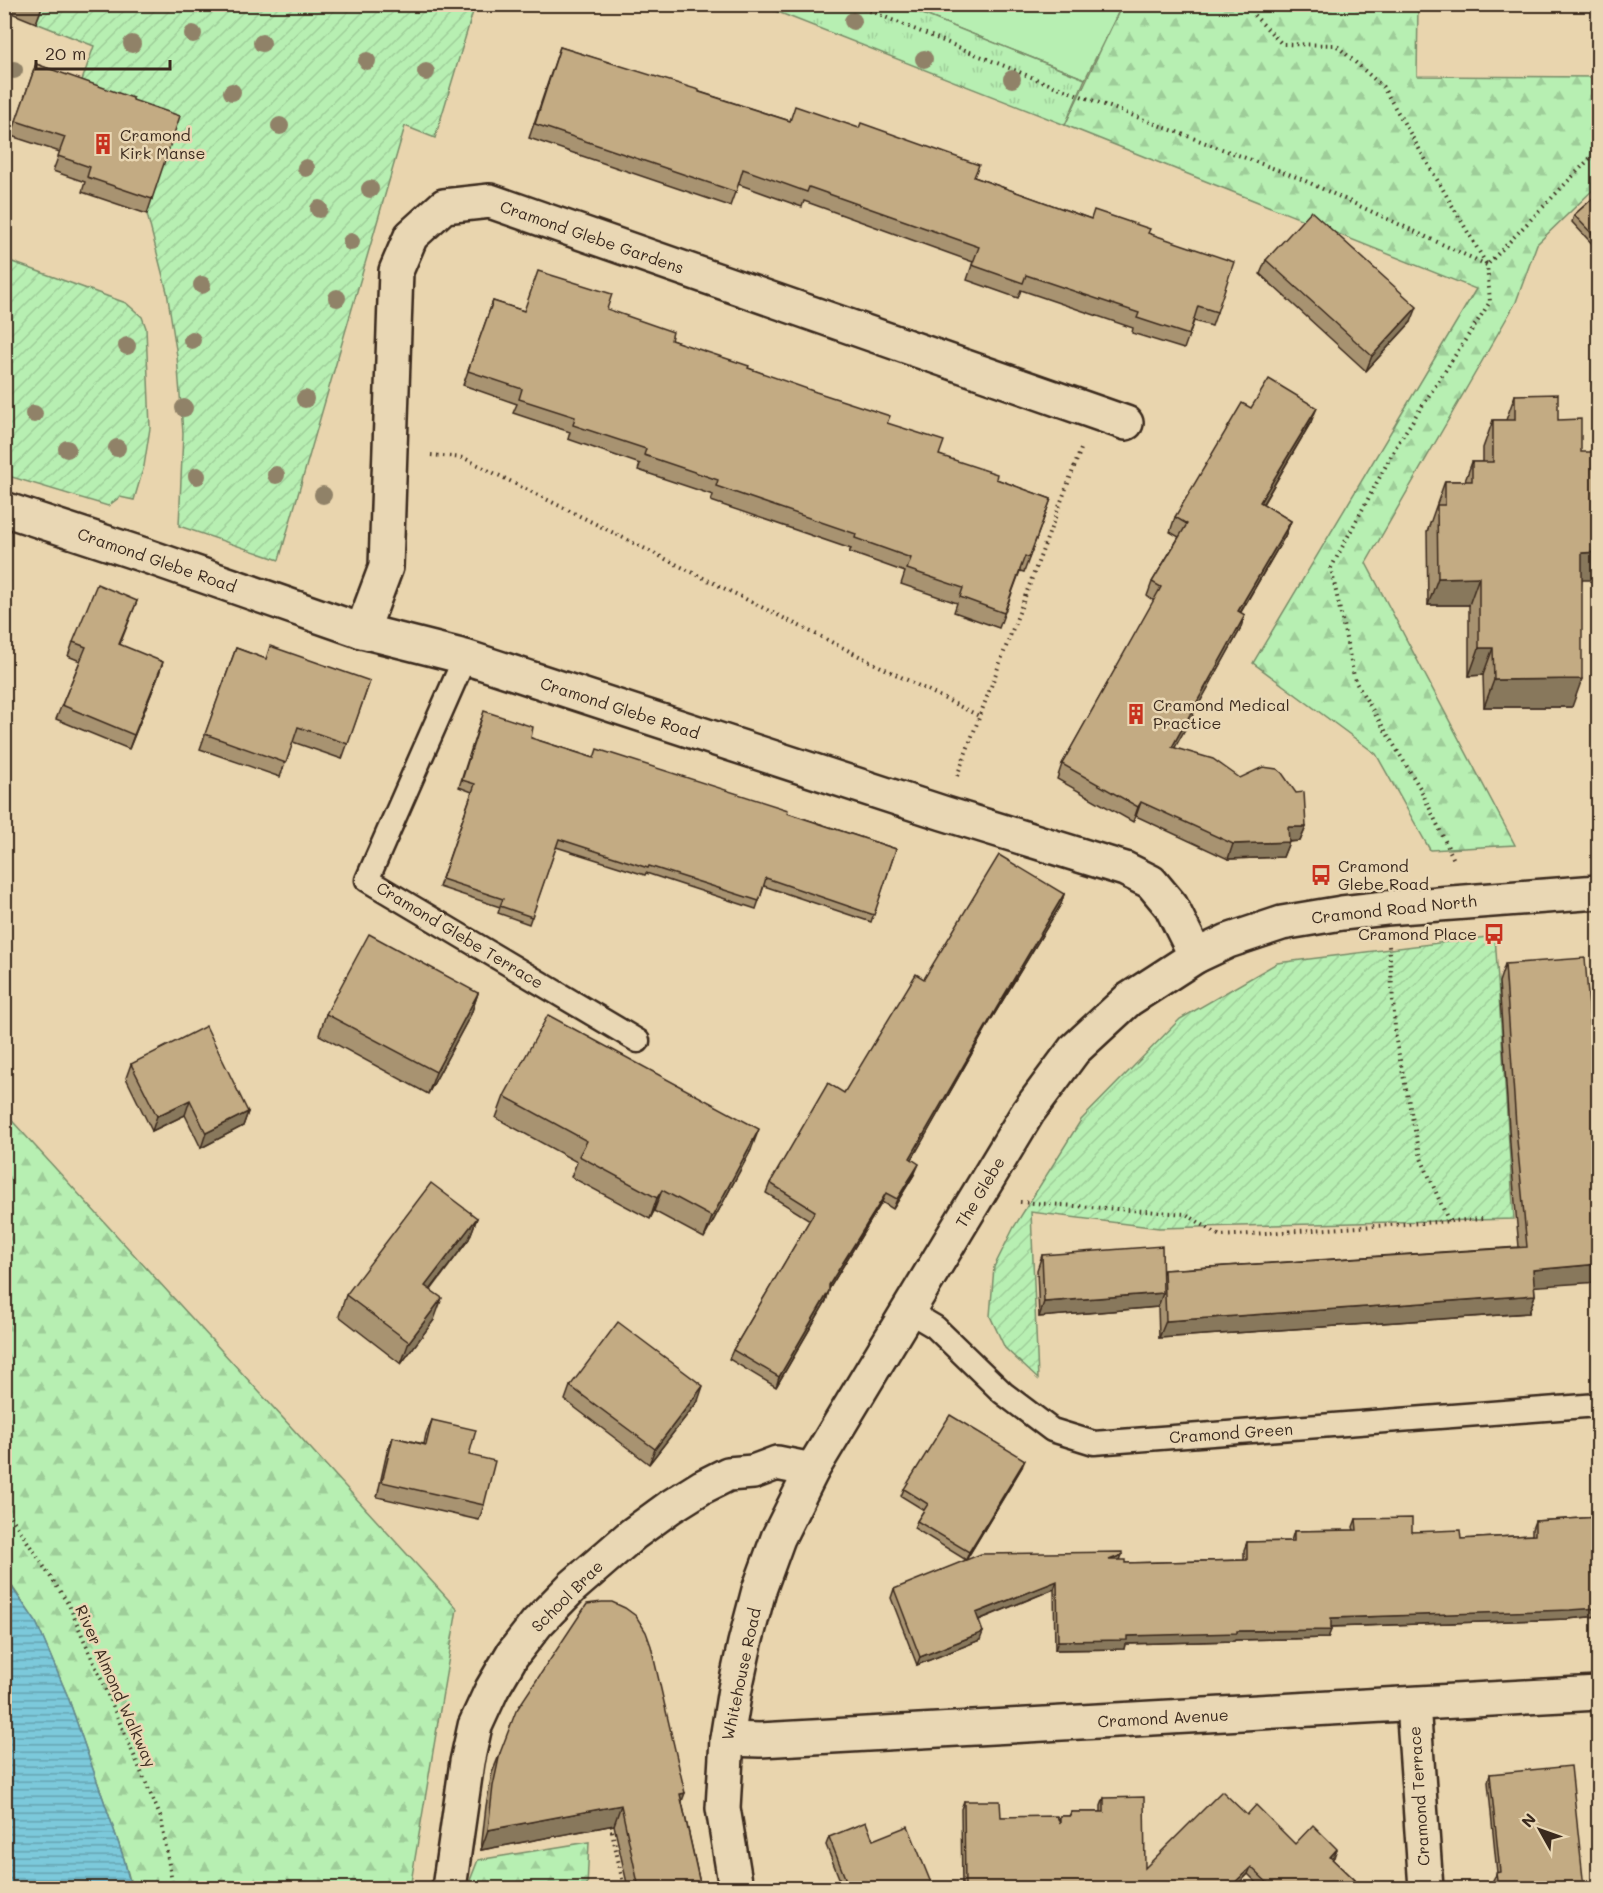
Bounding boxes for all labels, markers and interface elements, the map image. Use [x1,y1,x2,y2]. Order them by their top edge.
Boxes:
scale bar [36,33,170,71]
text: 20 m [45,41,86,65]
place label: Cramond Kirk Manse [120,124,206,163]
building icon: Cramond Kirk Manse [91,132,115,156]
street label: Cramond Glebe Gardens [497,195,687,278]
street label: Cramond Glebe Road [75,522,239,597]
street label: Cramond Glebe Road [538,672,703,743]
place label: Cramond Medical Practice [1153,694,1290,733]
building icon: Cramond Medical Practice [1124,702,1148,726]
place label: Cramond Glebe Road [1338,855,1429,894]
bus stop icon: Cramond Glebe Road [1309,863,1333,887]
street label: Cramond Glebe Terrace [373,876,548,993]
street label: Cramond Road North [1310,889,1478,928]
bus stop icon: Cramond Place [1482,922,1506,946]
place label: Cramond Place [1358,923,1477,944]
street label: The Glebe [950,1153,1009,1231]
street label: Cramond Green [1168,1418,1294,1447]
street label: School Brae [526,1555,607,1636]
street label: River Almond Walkway [71,1601,162,1770]
street label: Whitehouse Road [716,1606,765,1742]
street label: Cramond Avenue [1097,1704,1229,1731]
street label: Cramond Terrace [1403,1725,1434,1867]
north arrow [1510,1800,1570,1860]
text: N [1516,1809,1540,1831]

